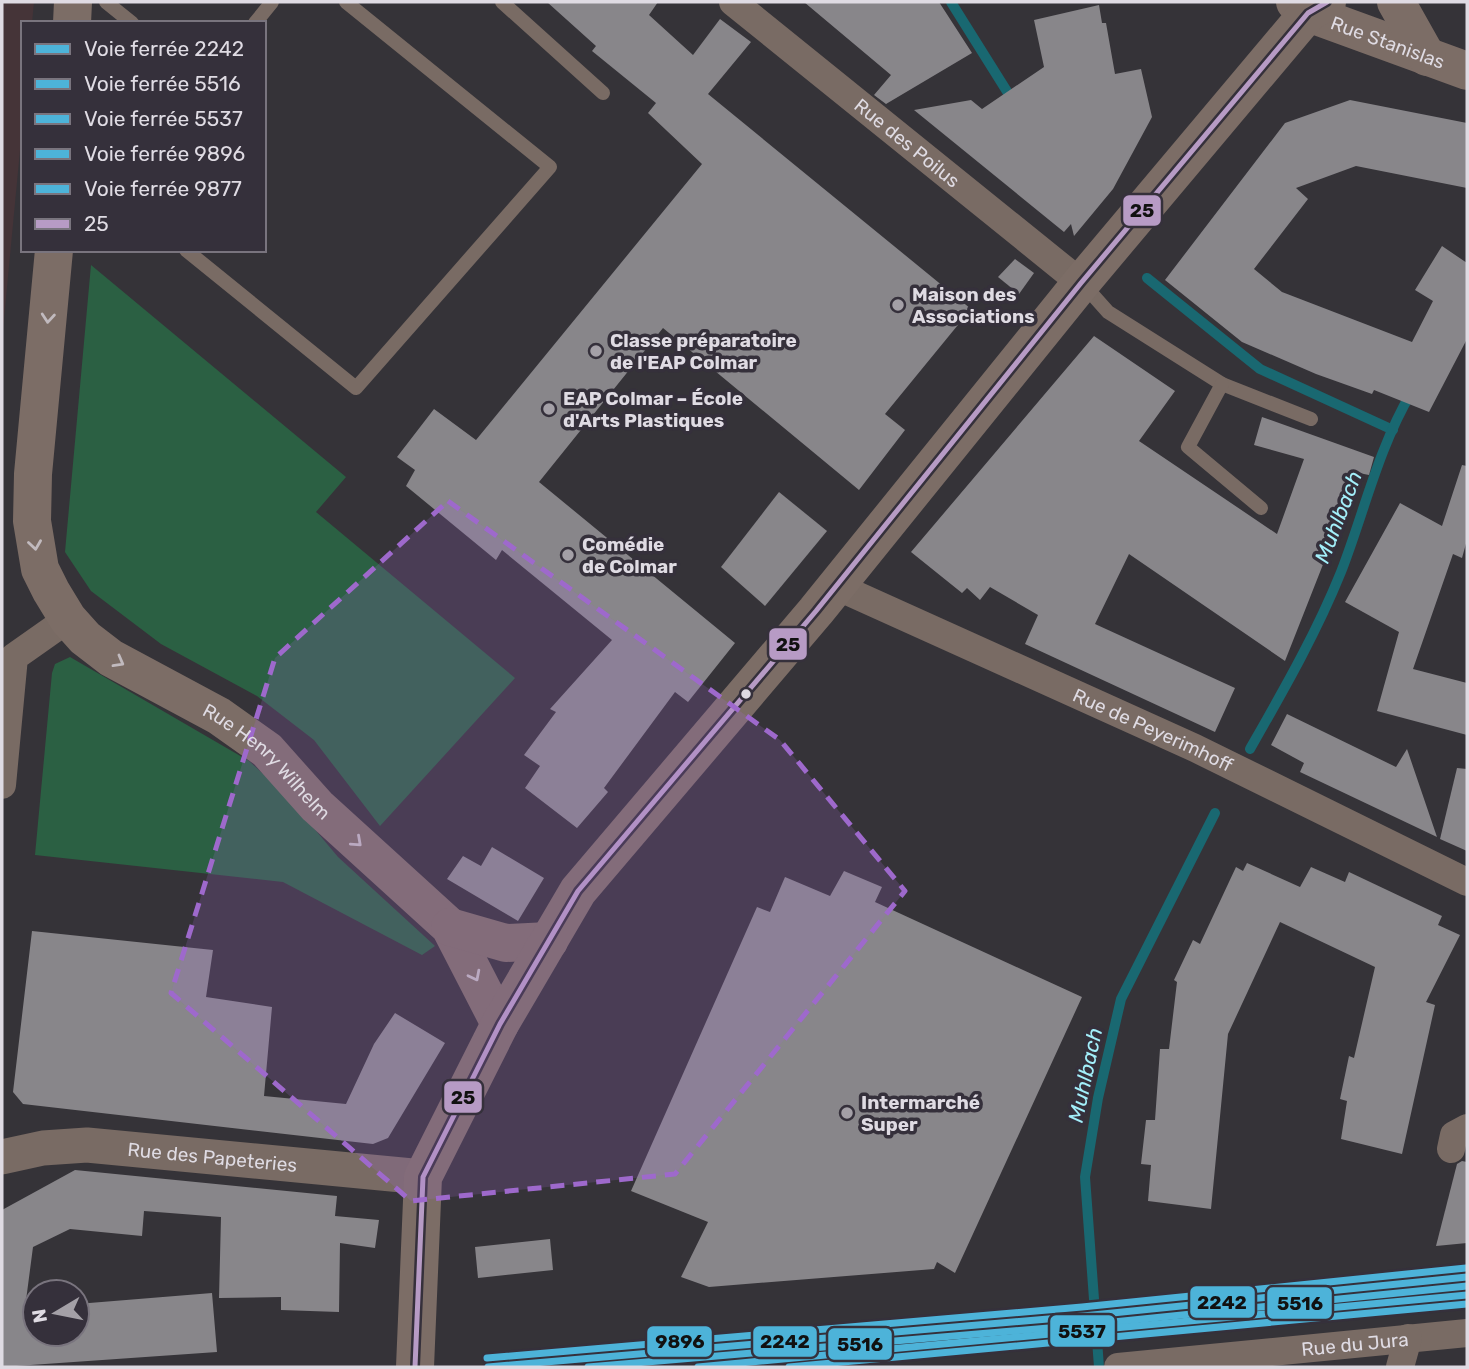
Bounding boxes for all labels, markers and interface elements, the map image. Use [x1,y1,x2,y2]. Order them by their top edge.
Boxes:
street label: Rue Stanislas [1328,11,1448,73]
legend [21,21,266,252]
text: Voie ferrée 2242 [84,36,244,61]
text: Voie ferrée 5516 [84,71,241,96]
street label: Rue des Poilus [850,93,965,192]
text: Voie ferrée 5537 [84,106,243,131]
text: Voie ferrée 9896 [84,141,245,166]
text: Voie ferrée 9877 [84,176,242,201]
line badge: 25 [1122,194,1162,227]
text: 25 [1130,199,1154,222]
text: 25 [84,211,109,236]
place label: Maison des Associations [912,283,1035,328]
marker: Maison des Associations [890,297,906,313]
one-way arrow [40,312,55,324]
place label: Classe préparatoire de l'EAP Colmar [610,329,797,374]
marker: Classe préparatoire de l'EAP Colmar [588,343,604,359]
place label: EAP Colmar – École d'Arts Plastiques [563,387,743,432]
marker: EAP Colmar – École d'Arts Plastiques [541,401,557,417]
water label: Muhlbach [1309,467,1367,567]
place label: Comédie de Colmar [582,533,677,578]
one-way arrow [28,539,43,551]
marker: Comédie de Colmar [560,547,576,563]
line badge: 25 [768,627,808,661]
text: 25 [776,633,800,656]
one-way arrow [112,654,125,667]
street label: Rue de Peyerimhoff [1070,683,1237,777]
unlabelled marker [739,687,753,701]
street label: Rue Henry Wilhelm [199,698,336,824]
one-way arrow [349,834,362,847]
one-way arrow [467,969,480,981]
water label: Muhlbach [1063,1025,1107,1125]
line badge: 25 [443,1080,483,1114]
text: 25 [451,1086,475,1109]
place label: Intermarché Super [861,1091,980,1136]
marker: Intermarché Super [839,1105,855,1121]
street label: Rue des Papeteries [127,1137,298,1176]
north arrow [21,1278,91,1348]
line badge: 2242 [1189,1285,1256,1319]
line badge: 5516 [1266,1286,1333,1320]
text: 2242 [1197,1291,1247,1314]
text: 5516 [1277,1292,1323,1315]
text: N [27,1307,52,1325]
line badge: 5537 [1049,1314,1116,1348]
text: 5537 [1058,1320,1106,1343]
line badge: 9896 [646,1325,713,1358]
line badge: 2242 [752,1325,818,1358]
line badge: 5516 [827,1327,893,1361]
street label: Rue du Jura [1300,1327,1410,1361]
text: 9896 [655,1330,705,1353]
text: 2242 [760,1330,810,1353]
text: 5516 [837,1333,883,1356]

